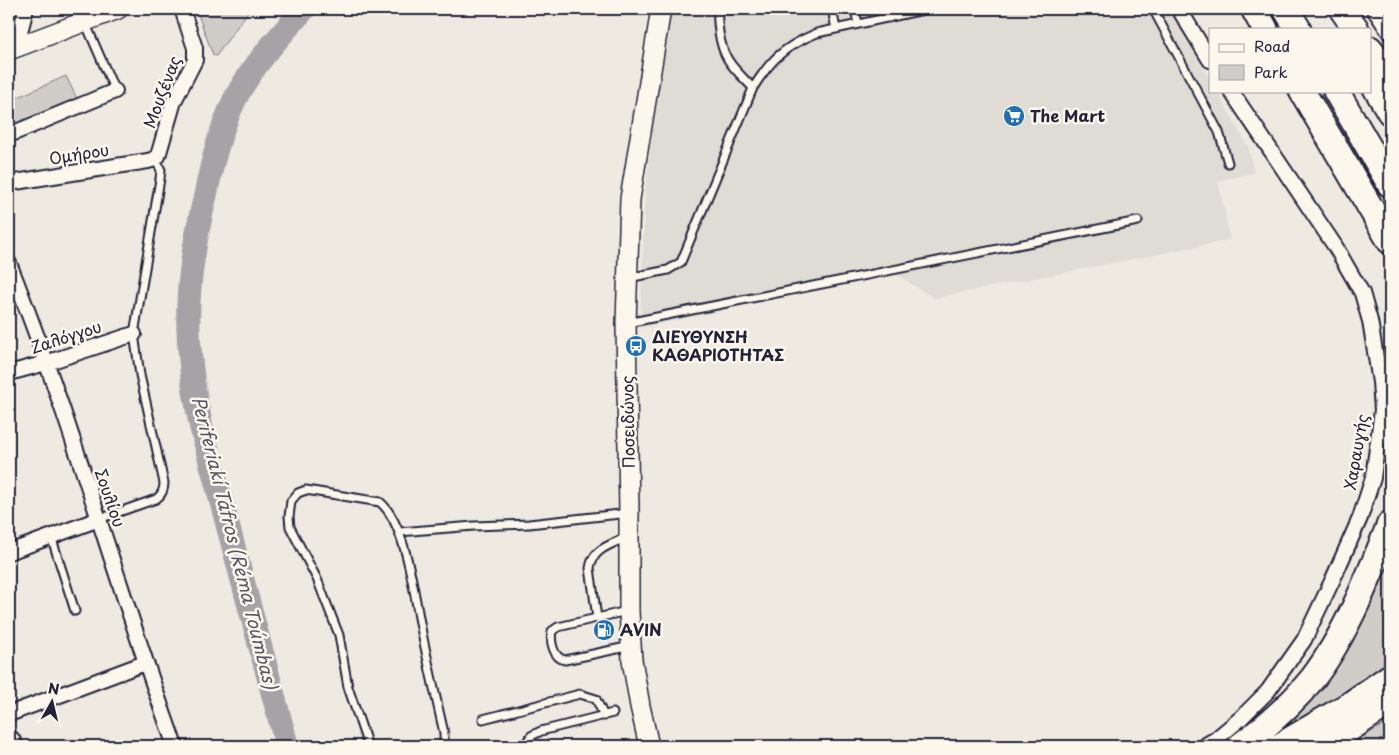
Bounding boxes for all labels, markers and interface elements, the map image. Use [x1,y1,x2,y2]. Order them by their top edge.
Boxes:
legend [1209,28,1372,92]
text: Road [1254,34,1290,57]
street label: Μουζένας [136,52,186,131]
text: Park [1254,60,1288,83]
place label: The Mart [1030,103,1106,127]
supermarket icon: The Mart [1002,104,1026,128]
street label: Ομήρου [47,136,111,170]
street label: Ζαλόγγου [27,313,104,359]
place label: ΔΙΕΥΘΥΝΣΗ ΚΑΘΑΡΙΟΤΗΤΑΣ [652,324,784,366]
bus stop icon: ΔΙΕΥΘΥΝΣΗ ΚΑΘΑΡΙΟΤΗΤΑΣ [624,334,648,358]
street label: Ποσειδώνος [614,375,640,469]
water label: Periferiakí Táfros (Réma Toúmbas) [186,393,285,693]
street label: Χαραυγής [1337,412,1373,492]
street label: Σουλίου [90,465,132,530]
place label: AVIN [620,617,662,641]
fuel station icon: AVIN [592,618,616,642]
text: N [47,677,61,700]
north arrow [28,678,78,728]

